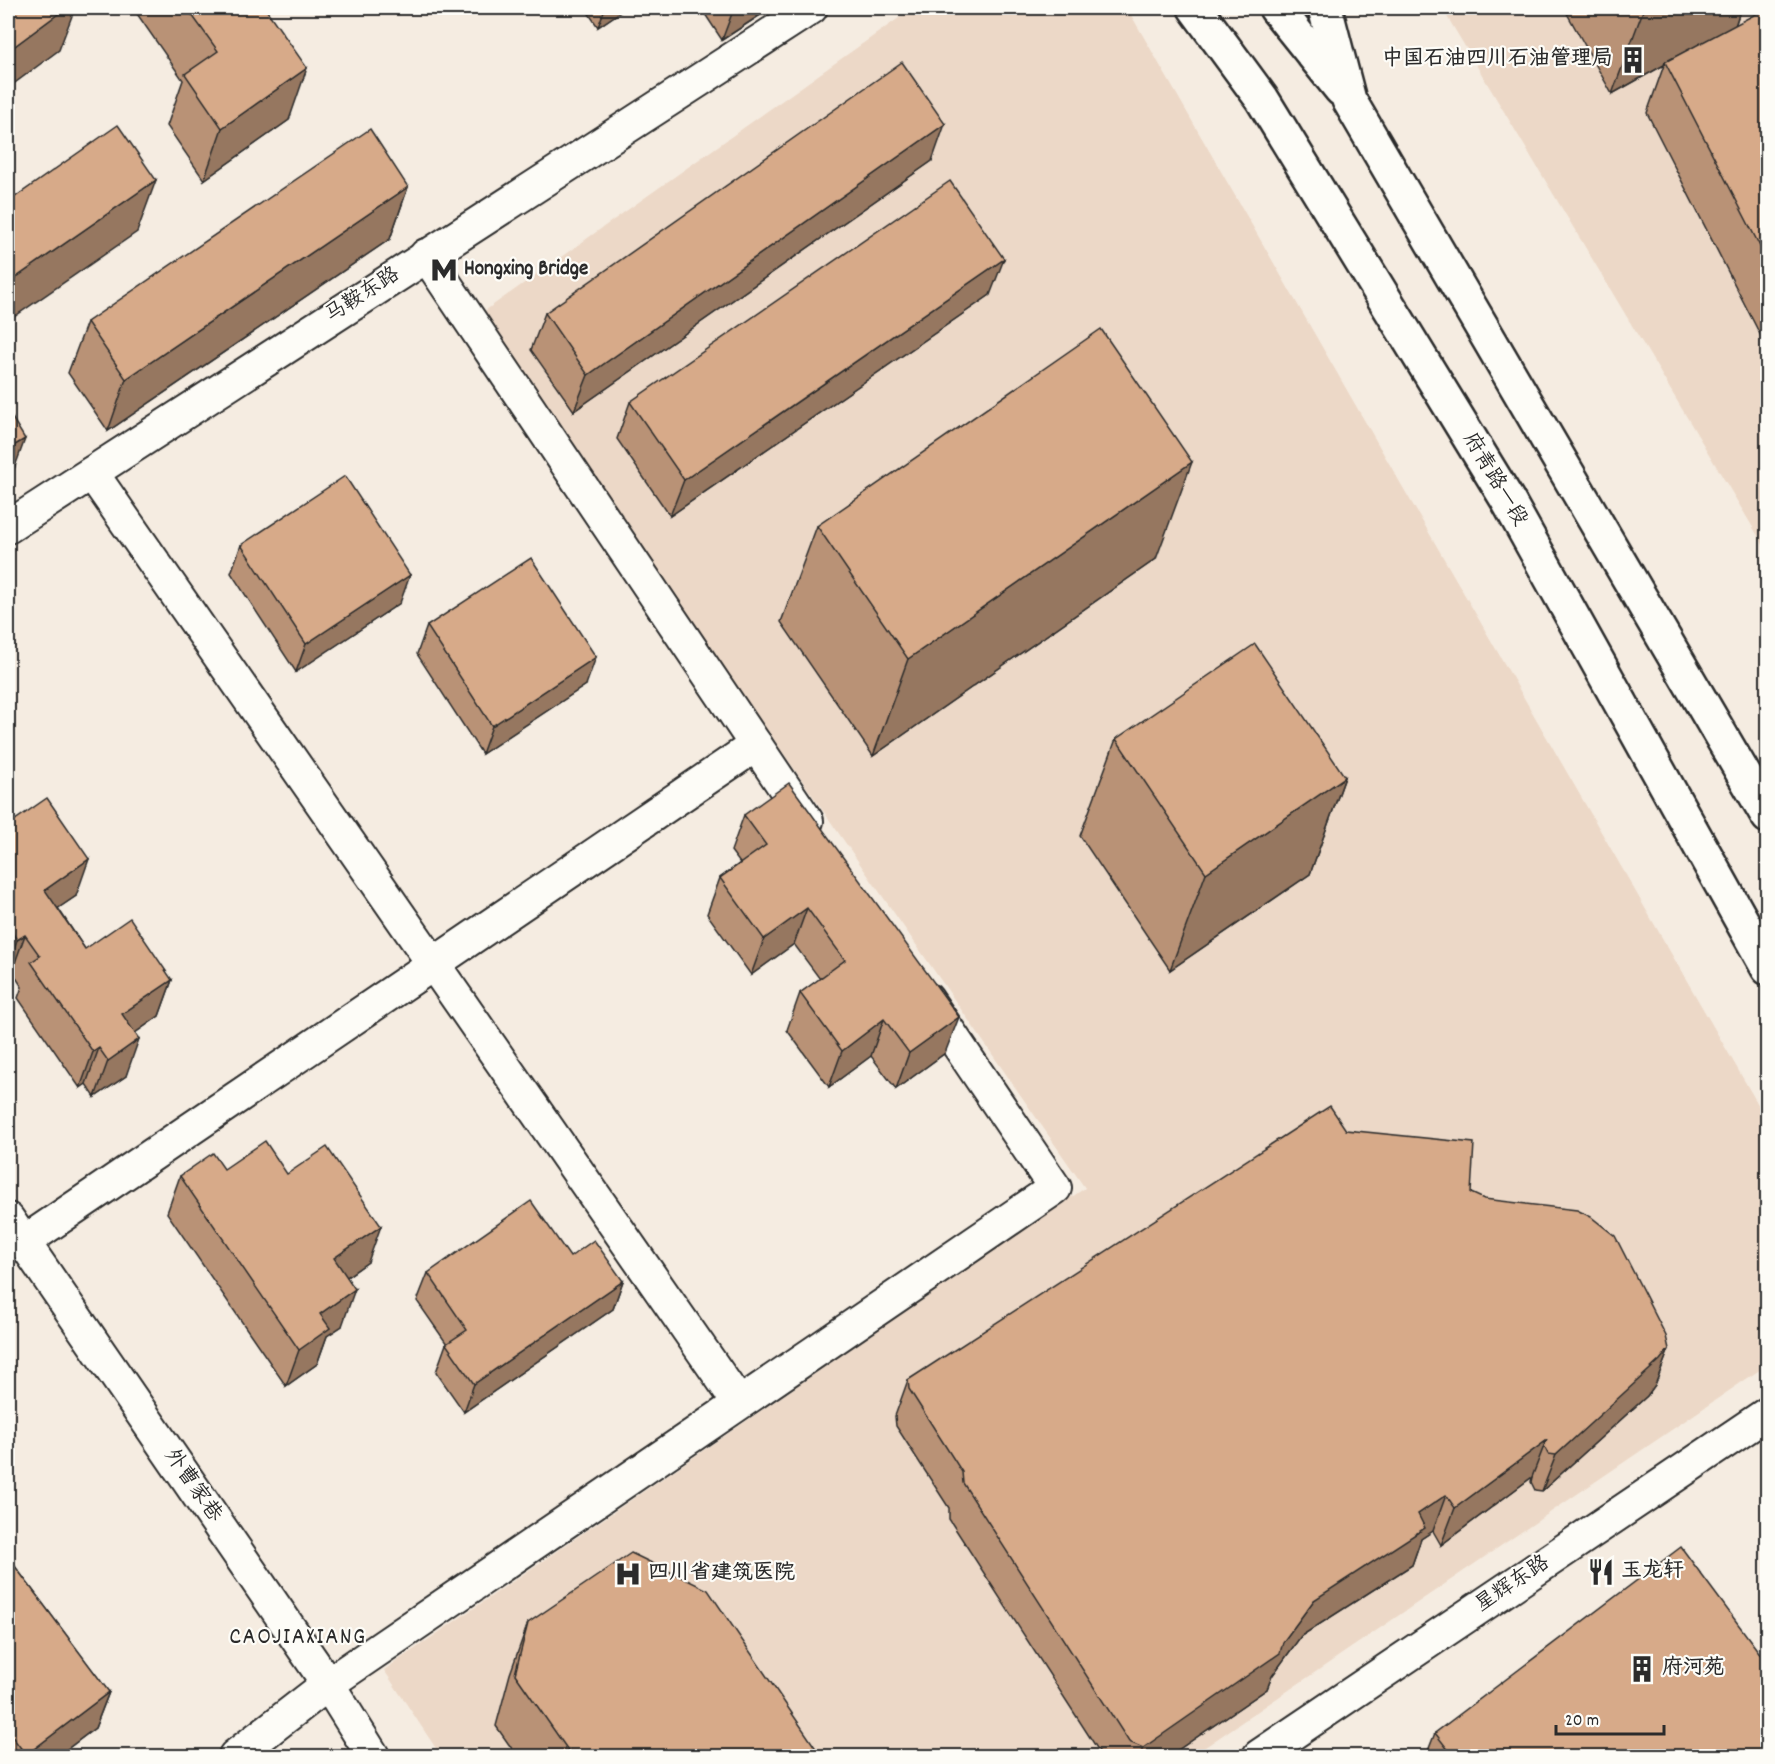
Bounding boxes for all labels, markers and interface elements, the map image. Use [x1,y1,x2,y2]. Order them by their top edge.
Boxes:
place label: 中国石油四川石油管理局 [1382,45,1613,75]
building icon: 中国石油四川石油管理局 [1618,45,1648,75]
metro station icon: Hongxing Bridge [429,255,459,285]
place label: Hongxing Bridge [464,255,588,285]
street label: 马鞍东路 [320,261,406,331]
street label: 府青路一段 [1454,427,1534,533]
street label: 外曹家巷 [156,1443,228,1529]
street label: 星辉东路 [1470,1549,1556,1621]
restaurant icon: 玉龙轩 [1586,1557,1616,1587]
place label: 玉龙轩 [1621,1557,1684,1587]
hospital icon: 四川省建筑医院 [613,1559,643,1589]
place label: 四川省建筑医院 [648,1559,795,1589]
district label: CAOJIAXIANG [229,1621,367,1655]
building icon: 府河苑 [1627,1654,1657,1684]
place label: 府河苑 [1662,1654,1725,1684]
scale bar [1556,1698,1664,1736]
text: 20 m [1565,1709,1599,1734]

